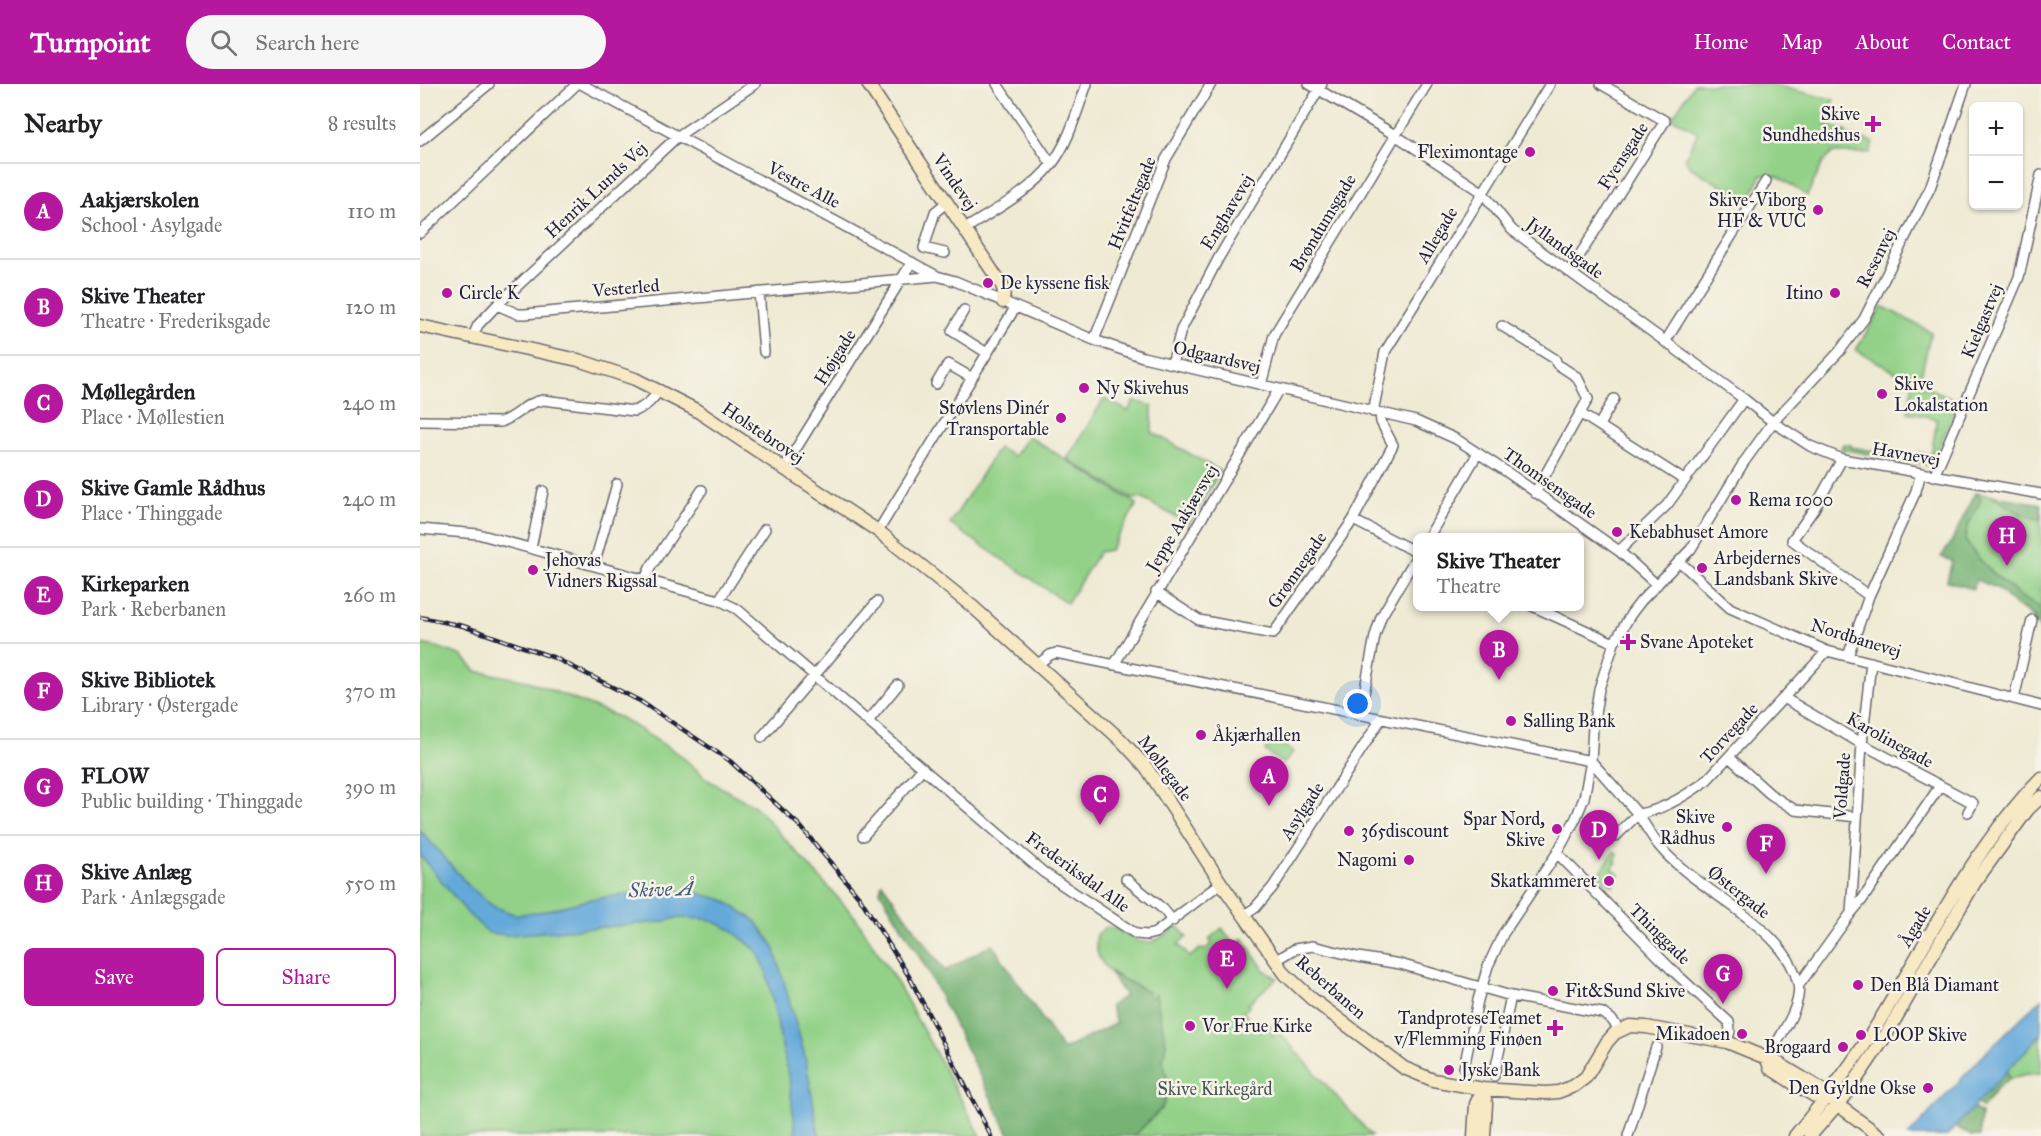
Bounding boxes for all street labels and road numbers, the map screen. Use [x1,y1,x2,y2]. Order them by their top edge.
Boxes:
street label: Fyensgade [1593,118,1654,194]
street label: Henrik Lunds Vej [540,137,652,243]
street label: Vindevej [927,149,982,215]
street label: Hvitfeltsgade [1103,153,1162,253]
street label: Vestre Alle [763,156,844,213]
street label: Enghavevej [1196,170,1259,254]
street label: Brøndumsgade [1285,170,1362,276]
street label: Allegade [1411,203,1463,269]
street label: Jyllandsgade [1520,211,1608,284]
street label: Resenvej [1852,225,1900,291]
street label: Vesterled [591,274,660,302]
street label: Kielgastvej [1956,280,2009,362]
street label: Højgade [809,325,861,389]
street label: Odgaardsvej [1171,336,1263,379]
street label: Holstebrovej [718,397,808,469]
street label: Havnevej [1870,437,1942,471]
street label: Thomsensgade [1498,443,1601,524]
street label: Jeppe Aakjærsvej [1140,460,1224,578]
street label: Grønnegade [1263,527,1332,613]
street label: Nordbanevej [1808,614,1904,662]
street label: Torvegade [1695,698,1763,769]
street label: Karolinegade [1842,707,1937,774]
street label: Møllegade [1132,731,1197,806]
street label: Voldgade [1829,752,1856,821]
street label: Asylgade [1275,778,1330,845]
street label: Frederiksdal Alle [1022,827,1134,917]
street label: Østergade [1703,861,1775,924]
street label: Thinggade [1624,899,1695,970]
street label: Ågade [1894,901,1937,952]
street label: Reberbanen [1291,950,1371,1024]

